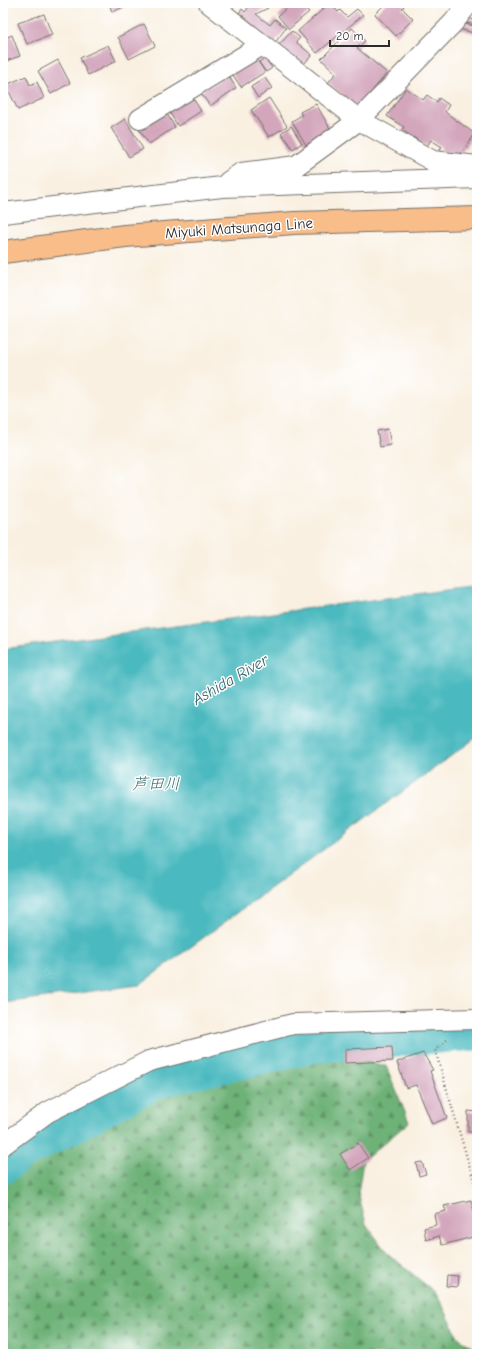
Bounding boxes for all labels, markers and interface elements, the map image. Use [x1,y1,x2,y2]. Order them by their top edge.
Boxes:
scale bar [330,22,389,48]
text: 20 m [336,29,364,43]
street label: Miyuki Matsunaga Line [165,214,314,242]
water label: Ashida River [189,651,272,709]
water label: 芦田川 [132,775,180,793]

